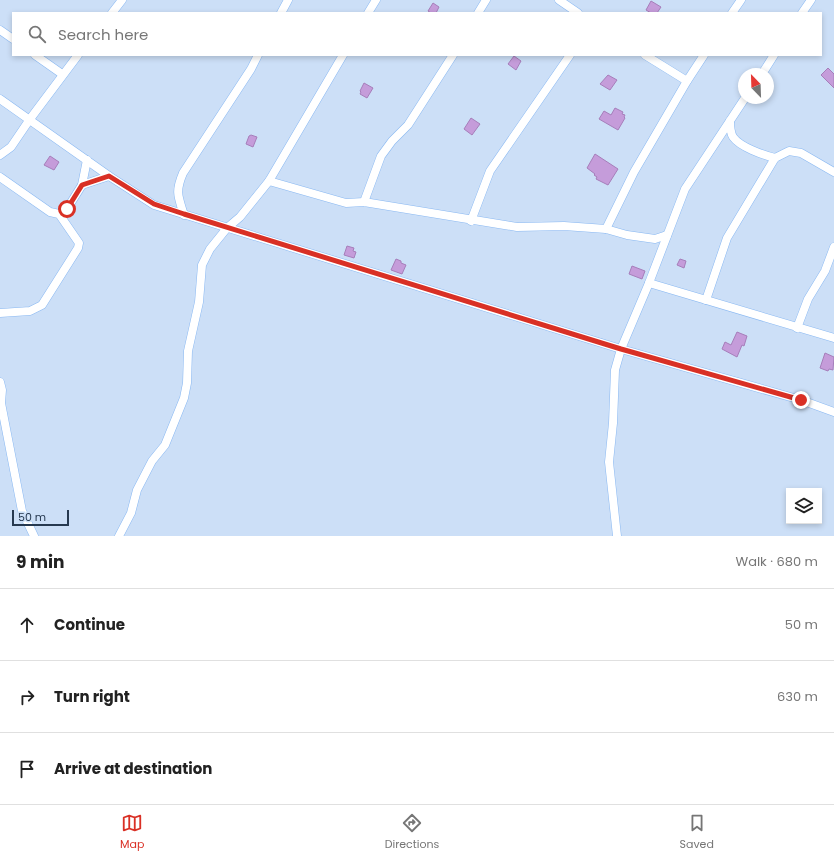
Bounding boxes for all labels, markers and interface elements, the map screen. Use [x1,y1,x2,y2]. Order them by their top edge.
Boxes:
search box [12,12,822,56]
icon: search [26,23,48,45]
text: Search here [58,24,148,45]
north arrow [738,68,774,104]
route start [58,200,76,218]
route end [792,391,810,409]
map controls [786,488,822,524]
button: layers [786,488,822,524]
scale bar [12,508,69,527]
text: 50 m [18,509,46,525]
text: 9 min [16,550,65,574]
text: Walk · 680 m [735,552,818,571]
icon: ahead [16,614,38,636]
text: Continue [54,614,125,635]
text: 50 m [785,615,818,634]
icon: right [16,686,38,708]
text: Turn right [54,686,130,707]
text: 630 m [777,687,818,706]
icon: arrive [16,758,38,780]
text: Arrive at destination [54,758,212,779]
tab: Map [120,812,144,853]
tab: Directions [385,812,439,853]
tab: Saved [680,812,714,853]

